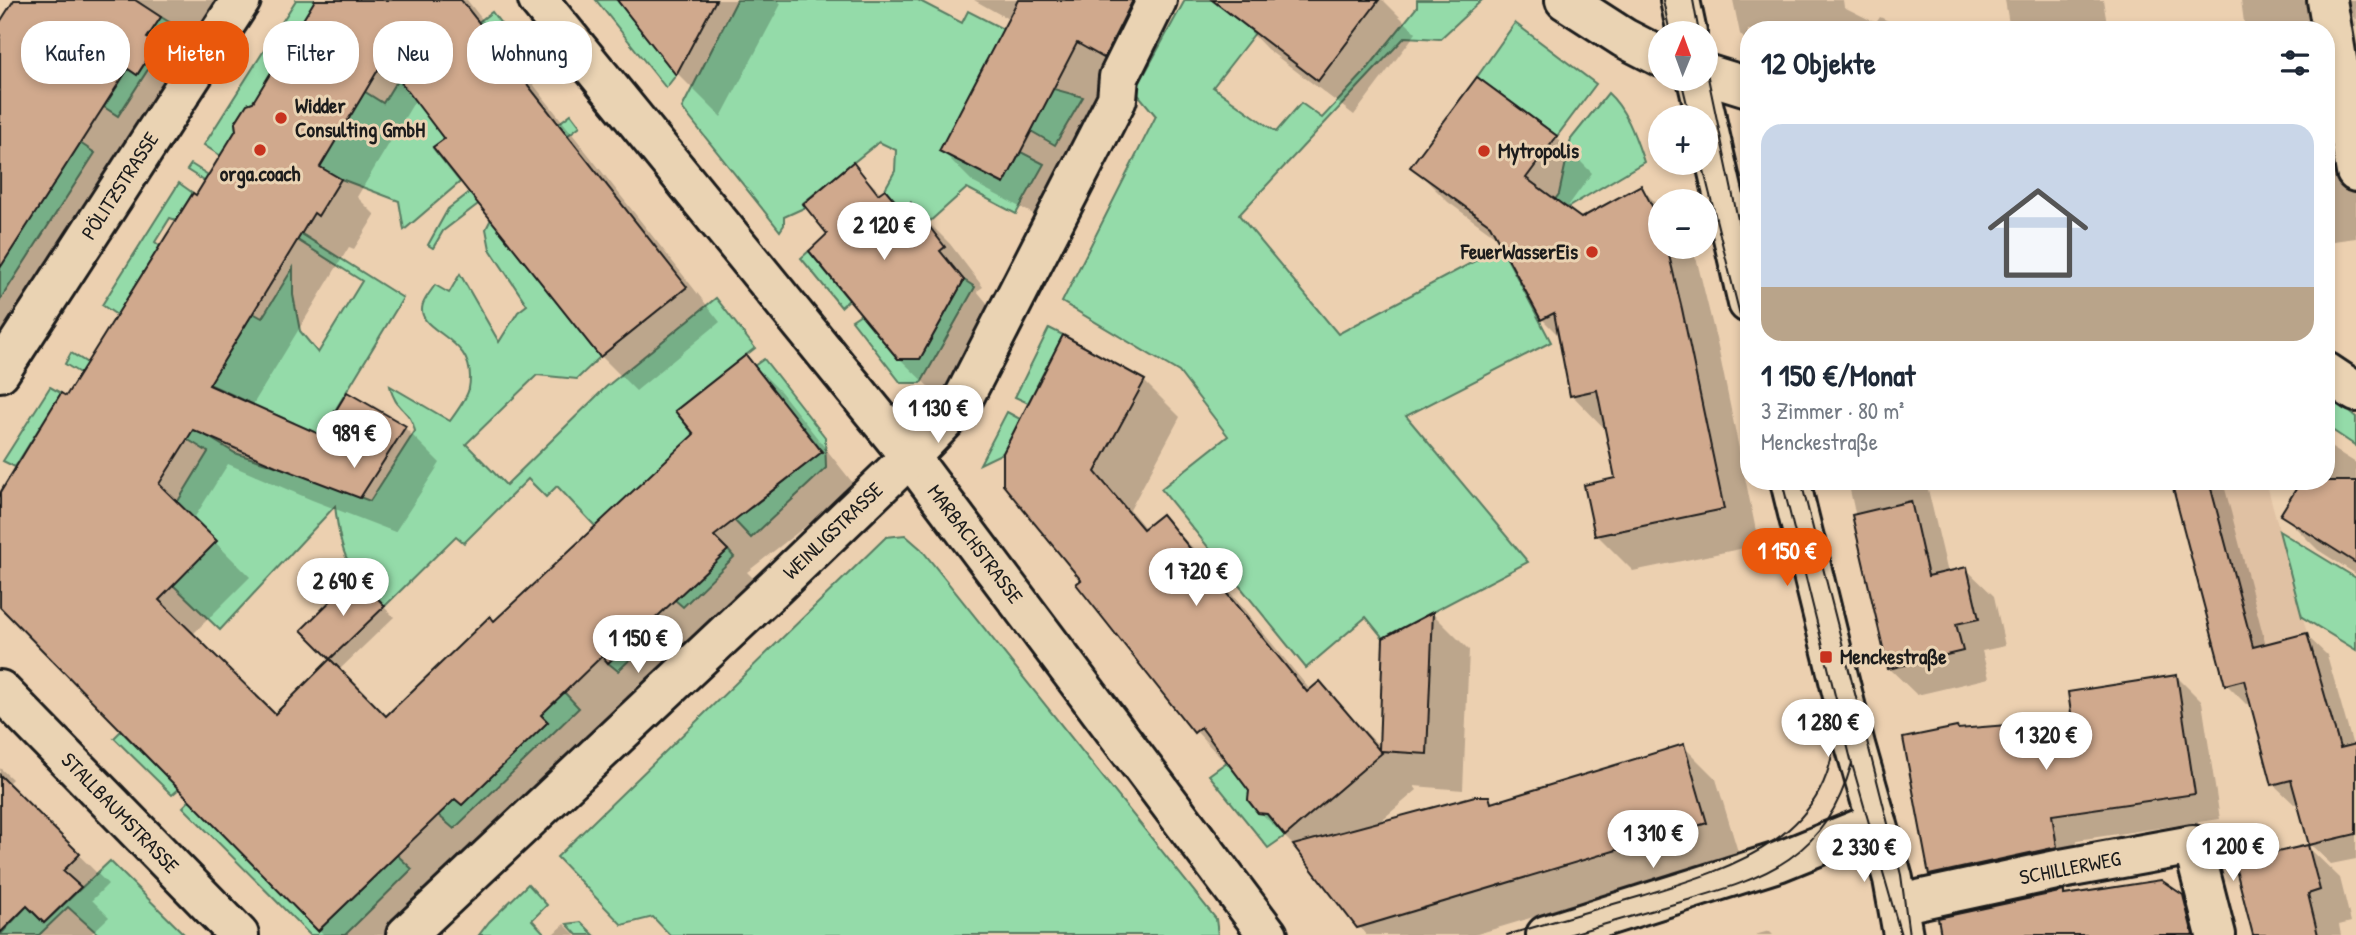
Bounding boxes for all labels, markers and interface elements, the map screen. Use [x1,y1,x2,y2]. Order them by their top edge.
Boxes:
chip: Kaufen [21,21,130,84]
chip: Mieten [144,21,249,84]
chip: Filter [263,21,359,84]
chip: Neu [373,21,453,84]
chip: Wohnung [467,21,592,84]
north arrow [1648,21,1718,91]
map controls [1648,21,1718,259]
text: 12 Objekte [1761,43,1876,83]
icon: filters [2276,44,2314,82]
place label: Widder Consulting GmbH [295,91,425,145]
button: + [1648,105,1718,175]
marker: Widder Consulting GmbH [273,110,289,126]
street label: PÖLITZSTRASSE [74,126,165,245]
place label: Mytropolis [1498,136,1579,166]
marker: orga.coach [252,142,268,158]
marker: Mytropolis [1476,143,1492,159]
place label: orga.coach [220,159,300,189]
icon: home [1975,170,2101,296]
button: − [1648,189,1718,259]
pin: 2 120 € [819,202,949,262]
text: 2 120 € [853,209,915,240]
place label: FeuerWasserEis [1460,237,1578,266]
marker: FeuerWasserEis [1584,244,1600,260]
text: 1 150 €/Monat [1761,355,1915,395]
pin: 1 130 € [873,386,1003,445]
text: 1 130 € [909,392,967,423]
text: 3 Zimmer · 80 m² [1761,395,1904,426]
pin: 989 € [305,410,403,470]
text: 989 € [332,417,376,448]
text: Menckestraße [1761,426,1878,457]
street label: WEINLIGSTRASSE [776,475,889,586]
street label: MARBACHSTRASSE [921,478,1030,609]
pin: 1 150 € [1722,528,1852,588]
text: 1 150 € [1758,535,1816,566]
pin: 1 720 € [1131,548,1261,608]
text: 1 720 € [1165,555,1227,586]
pin: 2 690 € [278,558,408,618]
text: 2 690 € [313,565,373,596]
pin: 1 150 € [573,616,703,675]
text: 1 150 € [609,622,667,653]
place label: Menckestraße [1840,642,1947,672]
marker: Menckestraße [1818,649,1834,665]
pin: 1 280 € [1763,700,1893,759]
text: 1 280 € [1797,706,1859,737]
pin: 1 320 € [1981,712,2111,772]
text: 1 320 € [2015,719,2077,750]
street label: STALLBAUMSTRASSE [55,746,186,880]
pin: 1 310 € [1588,810,1718,870]
text: 1 310 € [1624,817,1682,848]
pin: 2 330 € [1799,824,1929,884]
pin: 1 200 € [2168,824,2298,883]
text: 1 200 € [2202,830,2264,861]
text: 2 330 € [1832,831,1896,862]
street label: SCHILLERWEG [2017,843,2123,892]

